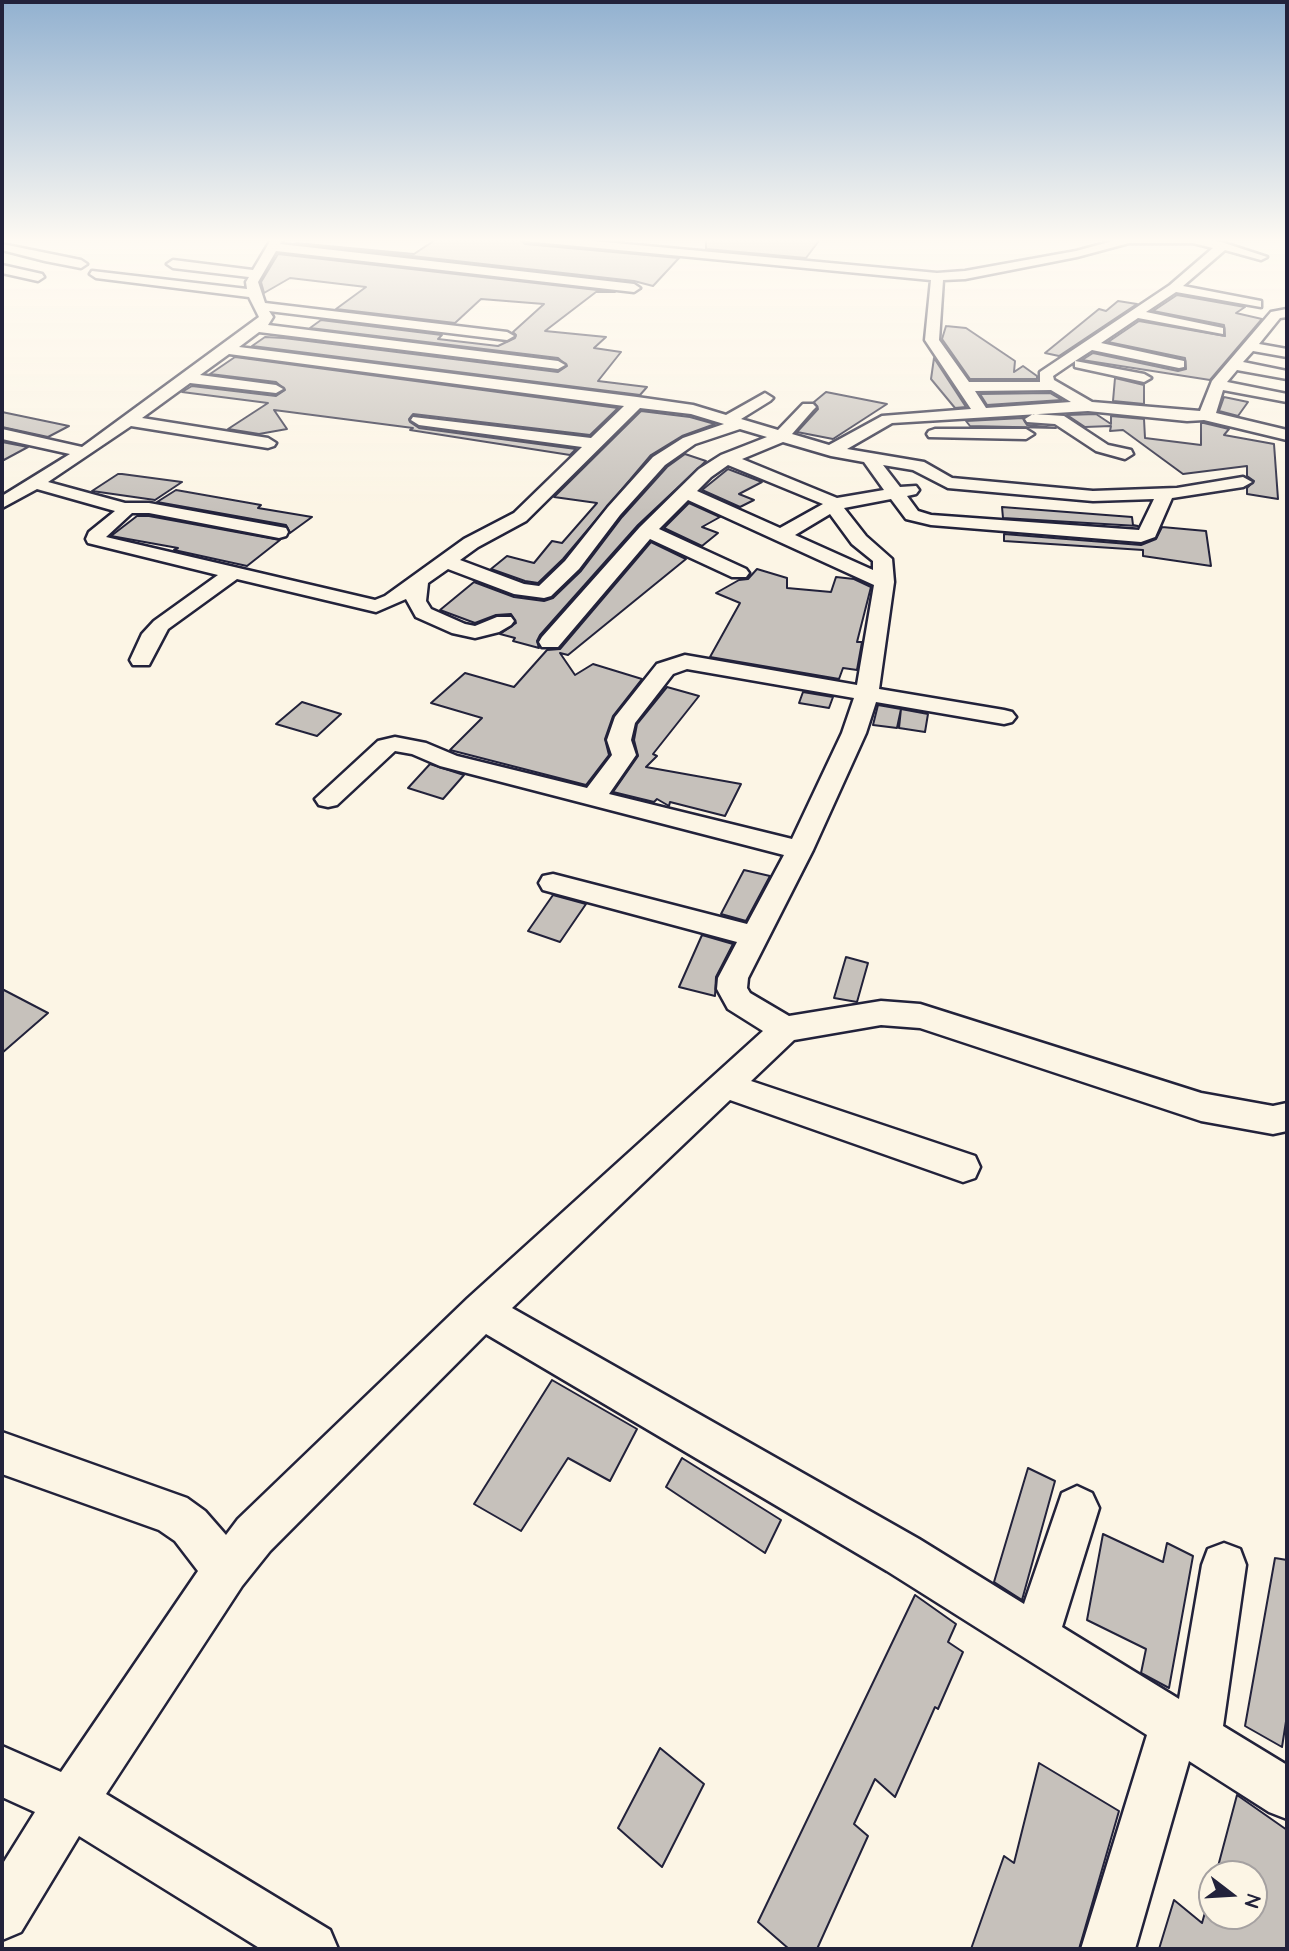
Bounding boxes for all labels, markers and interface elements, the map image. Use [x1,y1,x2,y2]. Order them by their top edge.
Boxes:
north arrow [1198,1860,1268,1930]
text: N [1237,1891,1266,1910]

